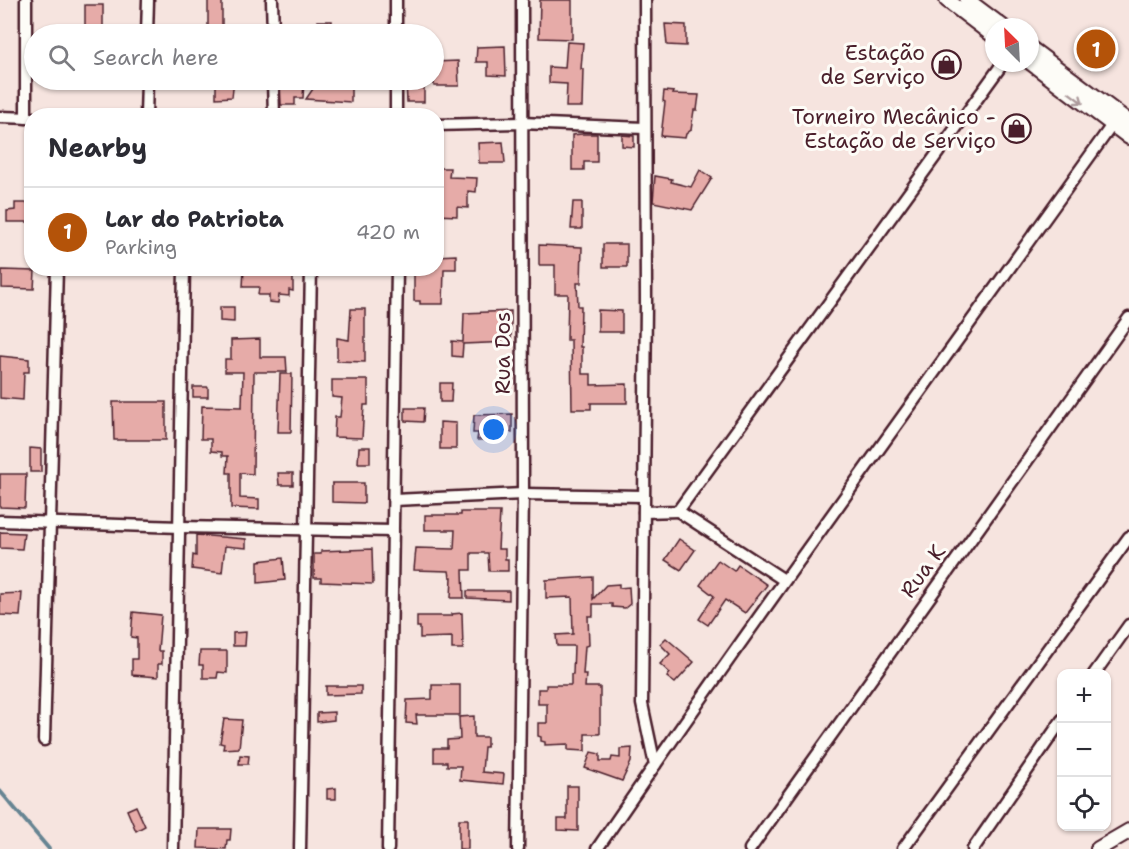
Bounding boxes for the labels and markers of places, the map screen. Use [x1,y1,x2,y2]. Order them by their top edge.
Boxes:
pin: 1 [1076,26,1116,72]
place label: Estação de Serviço [821,39,925,91]
shop icon: Estação de Serviço [930,49,962,81]
place label: Torneiro Mecânico - Estação de Serviço [792,103,996,155]
shop icon: Torneiro Mecânico - Estação de Serviço [1001,113,1033,145]

